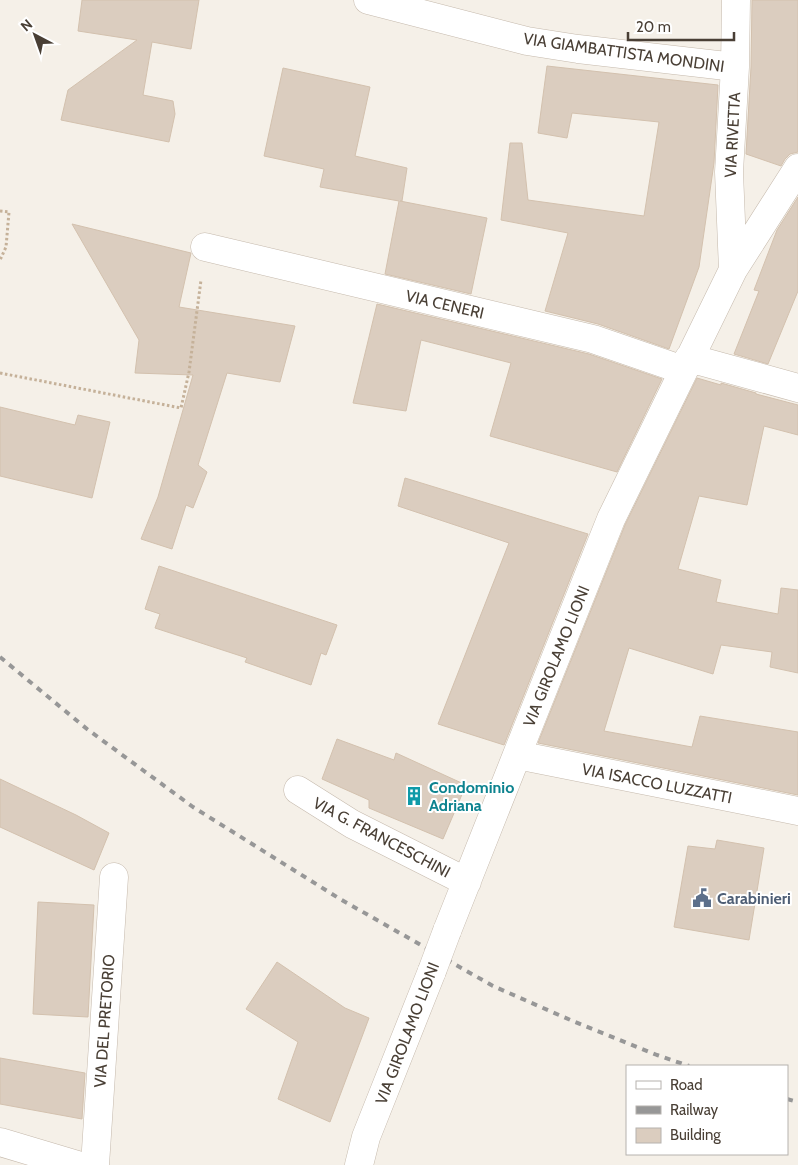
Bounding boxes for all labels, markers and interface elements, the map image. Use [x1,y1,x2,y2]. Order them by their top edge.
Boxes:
north arrow [10,10,60,60]
scale bar [628,10,734,42]
text: N [17,15,36,35]
text: 20 m [636,18,671,36]
street label: VIA GIAMBATTISTA MONDINI [522,29,726,76]
street label: VIA RIVETTA [721,92,744,178]
street label: VIA CENERI [404,286,486,323]
street label: VIA GIROLAMO LIONI [519,583,593,730]
street label: VIA ISACCO LUZZATTI [580,760,734,807]
place label: Condominio Adriana [429,778,514,815]
building icon: Condominio Adriana [403,785,425,807]
street label: VIA G. FRANCESCHINI [310,793,454,882]
public building icon: Carabinieri [691,887,713,909]
place label: Carabinieri [717,889,791,908]
street label: VIA DEL PRETORIO [90,954,119,1088]
street label: VIA GIROLAMO LIONI [372,959,443,1107]
legend [626,1065,788,1155]
text: Road [670,1076,703,1094]
text: Railway [670,1101,719,1119]
text: Building [670,1126,721,1144]

